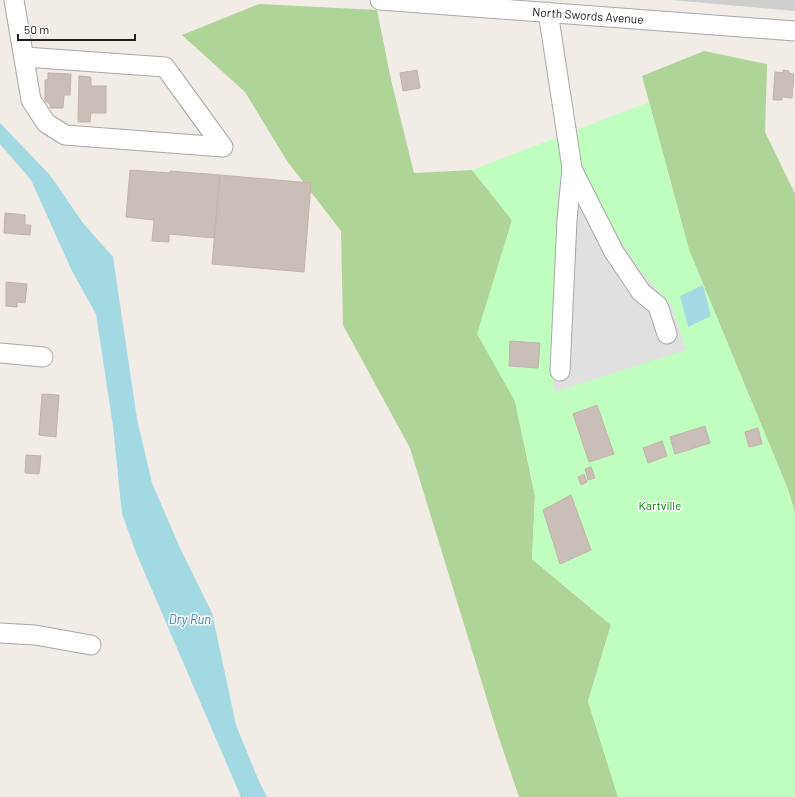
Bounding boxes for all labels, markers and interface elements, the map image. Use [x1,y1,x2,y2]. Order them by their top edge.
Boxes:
street label: North Swords Avenue [532,4,644,26]
scale bar [18,16,135,42]
text: 50 m [24,22,49,36]
park label: Kartville [638,498,682,512]
water label: Dry Run [169,611,211,627]

